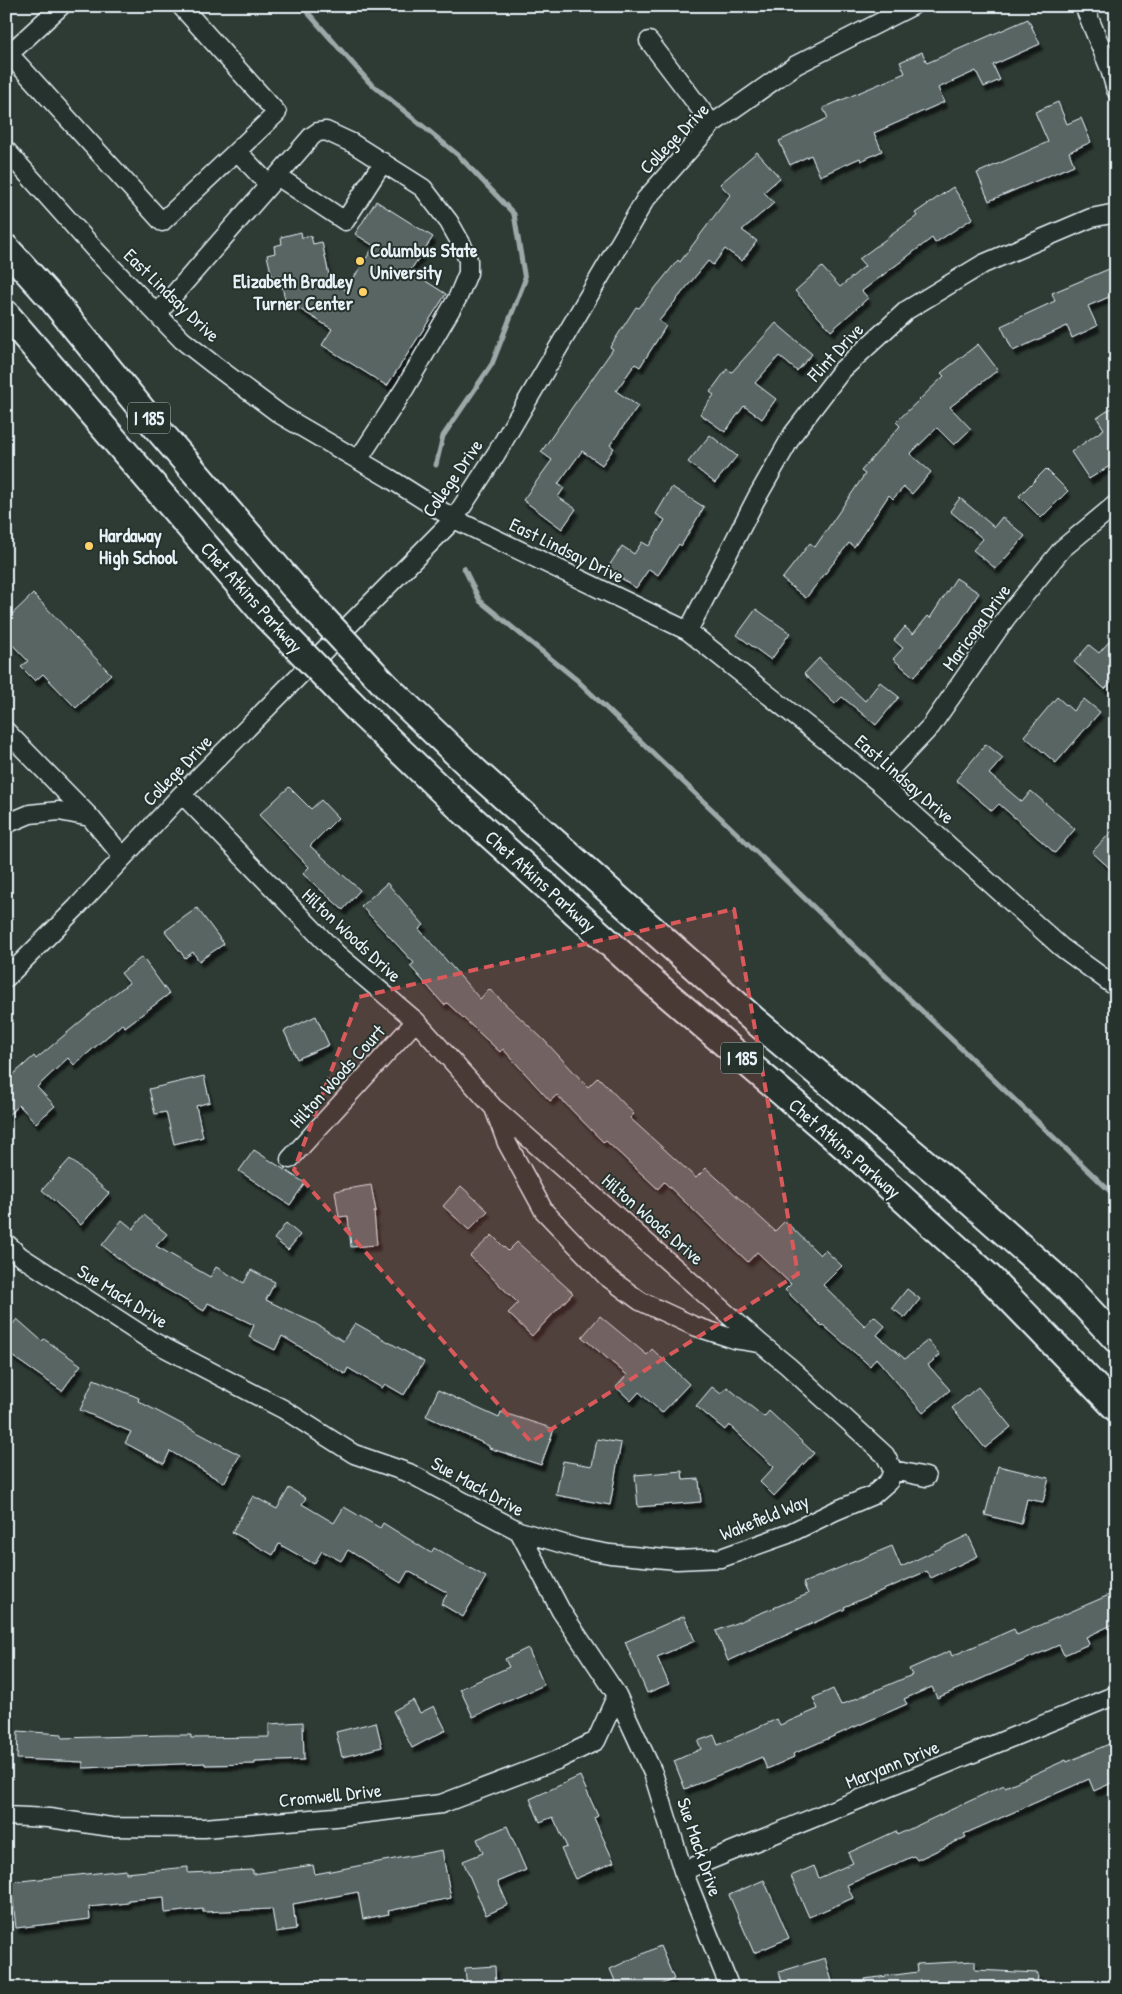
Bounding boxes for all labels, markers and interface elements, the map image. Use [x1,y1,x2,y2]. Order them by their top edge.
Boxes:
street label: College Drive [633,96,715,179]
place label: Columbus State University [370,237,478,286]
street label: East Lindsay Drive [118,242,226,348]
marker: Columbus State University [354,255,366,267]
place label: Elizabeth Bradley Turner Center [233,268,354,316]
marker: Elizabeth Bradley Turner Center [357,286,369,298]
street label: Flint Drive [800,317,869,388]
road number: I 185 [128,402,170,433]
street label: College Drive [416,433,489,522]
street label: East Lindsay Drive [505,511,629,589]
place label: Hardaway High School [99,522,178,571]
street label: Chet Atkins Parkway [195,536,309,658]
marker: Hardaway High School [83,540,95,552]
street label: Maricopa Drive [936,578,1016,676]
street label: College Drive [136,728,218,811]
street label: East Lindsay Drive [850,728,961,830]
street label: Chet Atkins Parkway [480,824,602,938]
street label: Hilton Woods Drive [297,882,408,988]
street label: Hilton Woods Court [284,1018,391,1133]
road number: I 185 [721,1042,763,1074]
street label: Chet Atkins Parkway [783,1092,907,1204]
street label: Hilton Woods Drive [596,1167,710,1271]
street label: Sue Mack Drive [73,1258,174,1334]
street label: Sue Mack Drive [427,1450,529,1522]
street label: Wakefield Way [716,1487,812,1547]
street label: Maryann Drive [841,1733,943,1795]
street label: Cromwell Drive [277,1777,383,1813]
street label: Sue Mack Drive [671,1794,729,1900]

